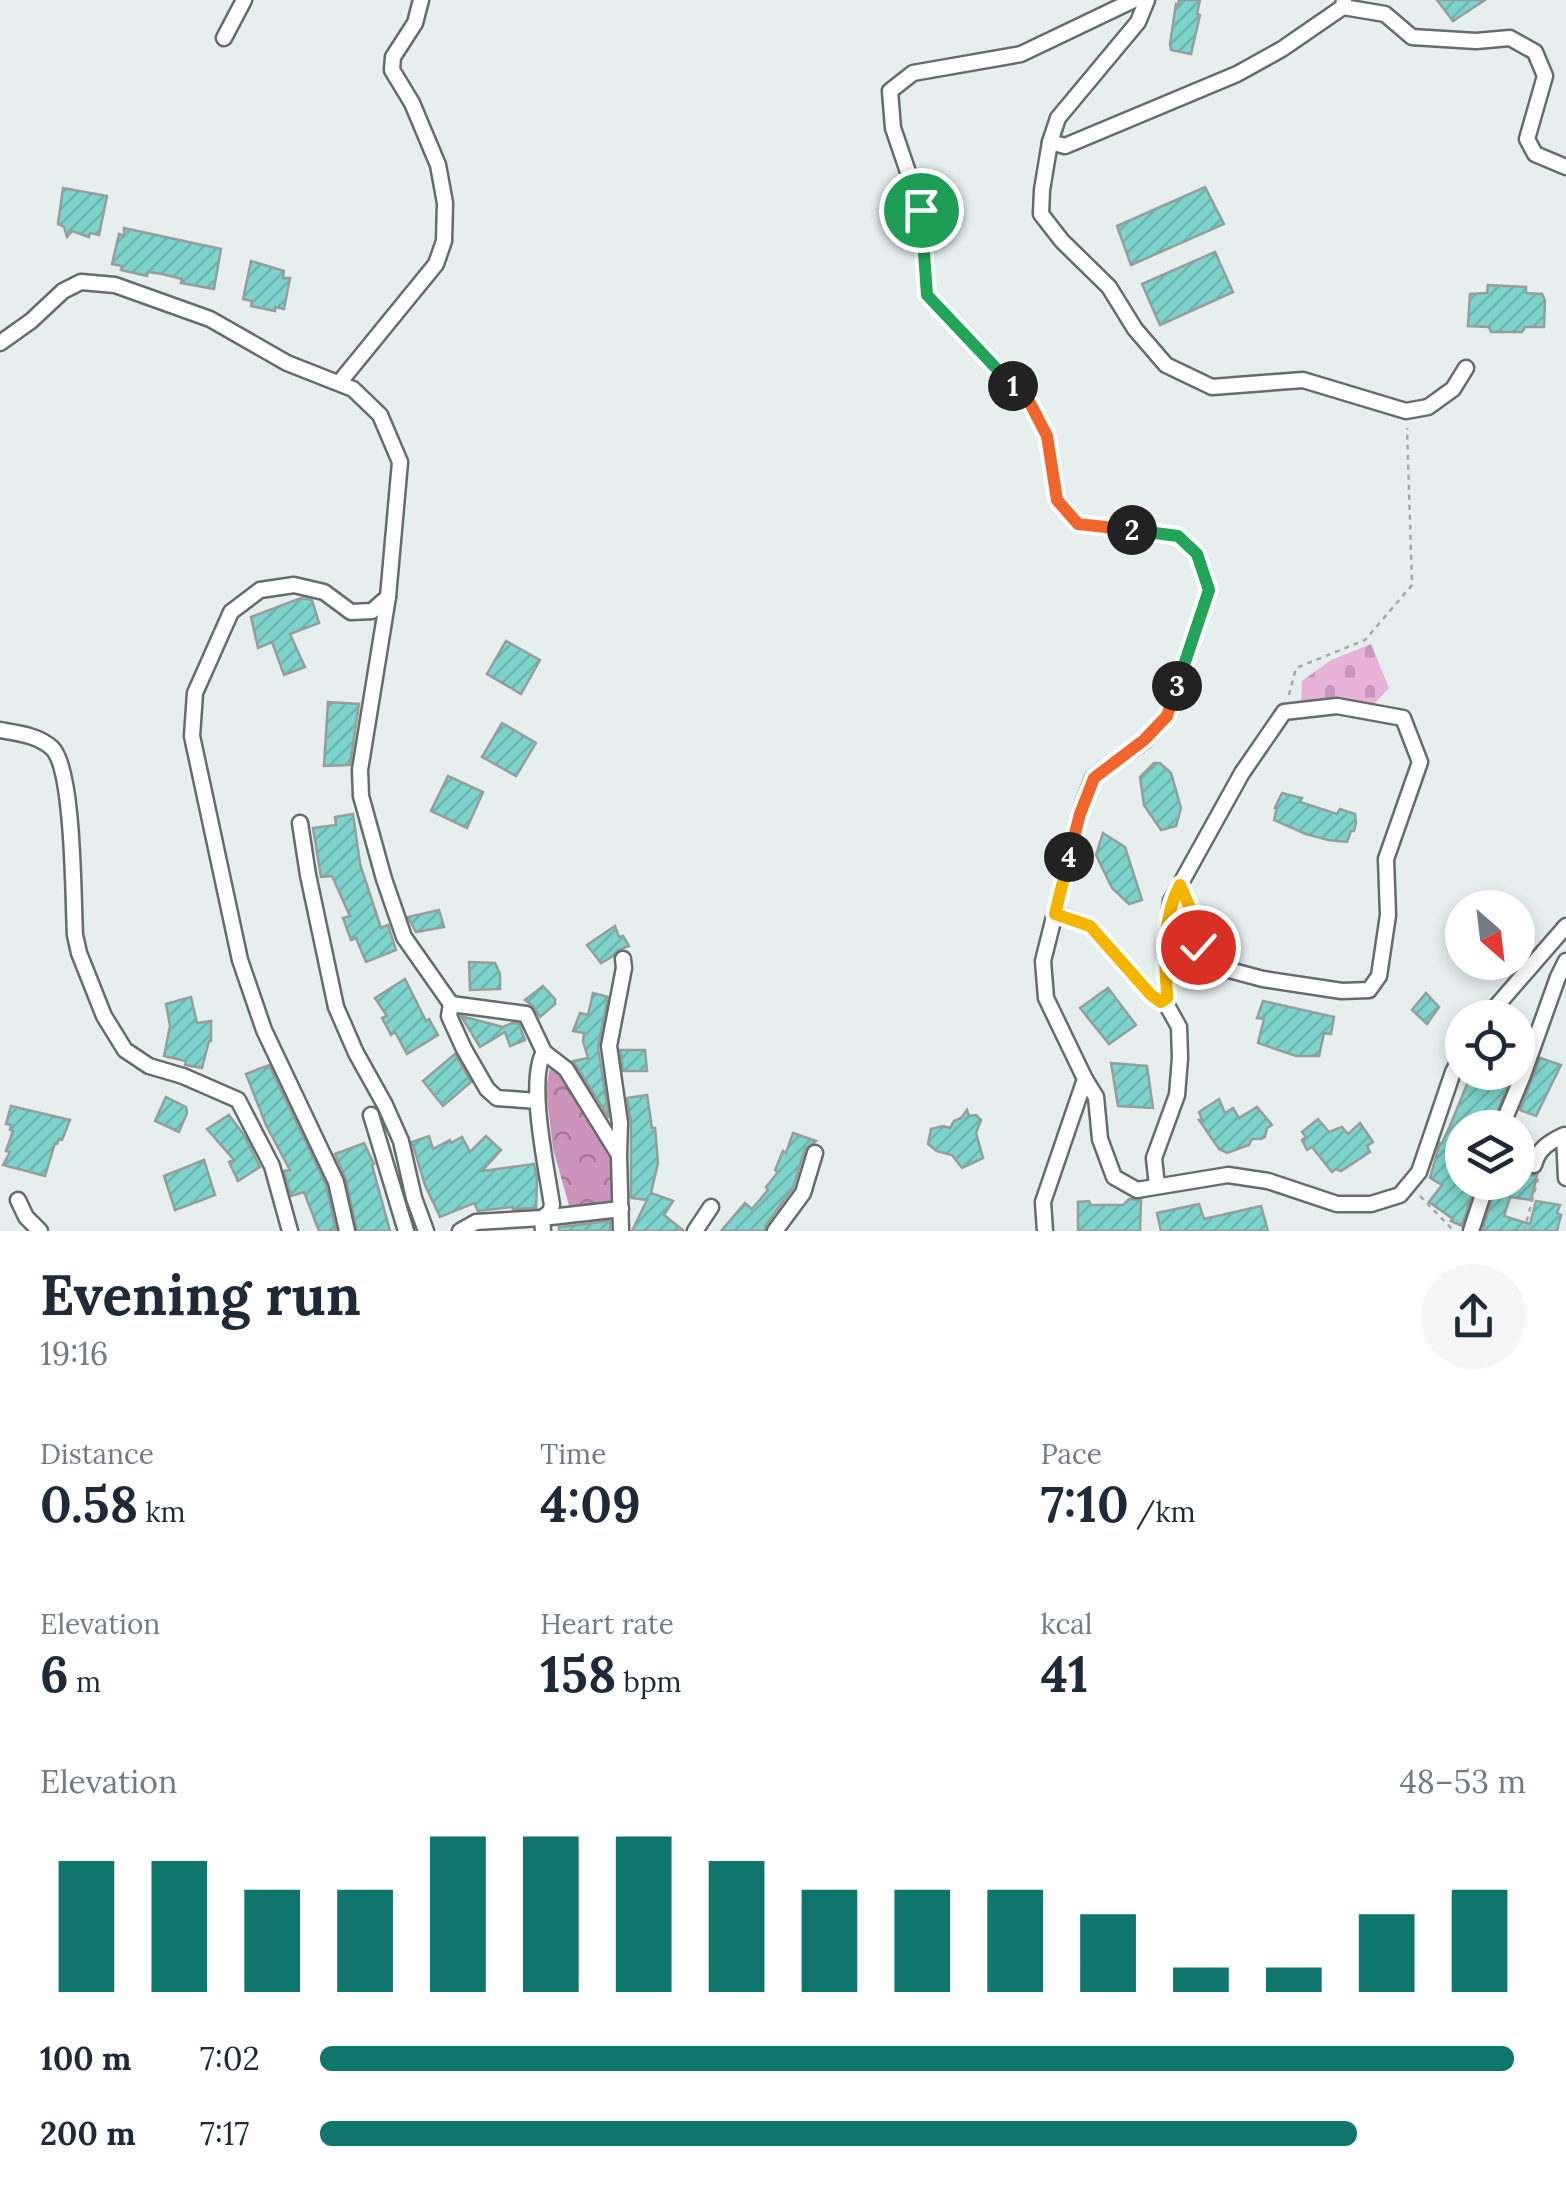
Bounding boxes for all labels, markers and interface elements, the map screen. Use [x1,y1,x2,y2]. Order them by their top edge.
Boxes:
pin [879,168,964,253]
icon: arrive [894,183,949,238]
pin: 1 [988,361,1038,411]
text: 1 [1007,368,1019,404]
pin: 2 [1107,505,1157,555]
text: 2 [1125,512,1139,548]
pin: 3 [1152,661,1202,711]
text: 3 [1169,668,1185,704]
pin: 4 [1044,832,1094,882]
text: 4 [1061,839,1077,875]
north arrow [1445,890,1535,980]
map controls [1445,890,1535,1200]
pin [1156,905,1241,990]
icon: check [1171,920,1226,975]
button: locate [1445,1000,1535,1090]
button: layers [1445,1110,1535,1200]
text: Evening run [40,1260,361,1330]
button: share [1421,1264,1526,1369]
text: 19:16 [40,1333,108,1374]
text: Distance [40,1436,154,1472]
text: Time [540,1436,606,1472]
text: Pace [1041,1436,1102,1472]
text: 0.58 [40,1472,138,1536]
text: 4:09 [540,1472,641,1536]
text: 7:10 [1041,1472,1129,1536]
text: km [138,1494,186,1530]
text: /km [1129,1494,1195,1530]
text: Elevation [40,1606,160,1642]
text: Heart rate [540,1606,674,1642]
text: kcal [1041,1606,1092,1642]
text: 6 [40,1642,69,1706]
text: 158 [540,1642,616,1706]
text: 41 [1041,1642,1088,1706]
text: m [69,1664,101,1700]
text: bpm [616,1664,682,1700]
text: Elevation [40,1761,177,1802]
text: 48–53 m [1400,1761,1526,1802]
text: 100 m [40,2038,132,2079]
text: 7:02 [200,2038,260,2079]
text: 200 m [40,2113,136,2154]
text: 7:17 [200,2113,249,2154]

